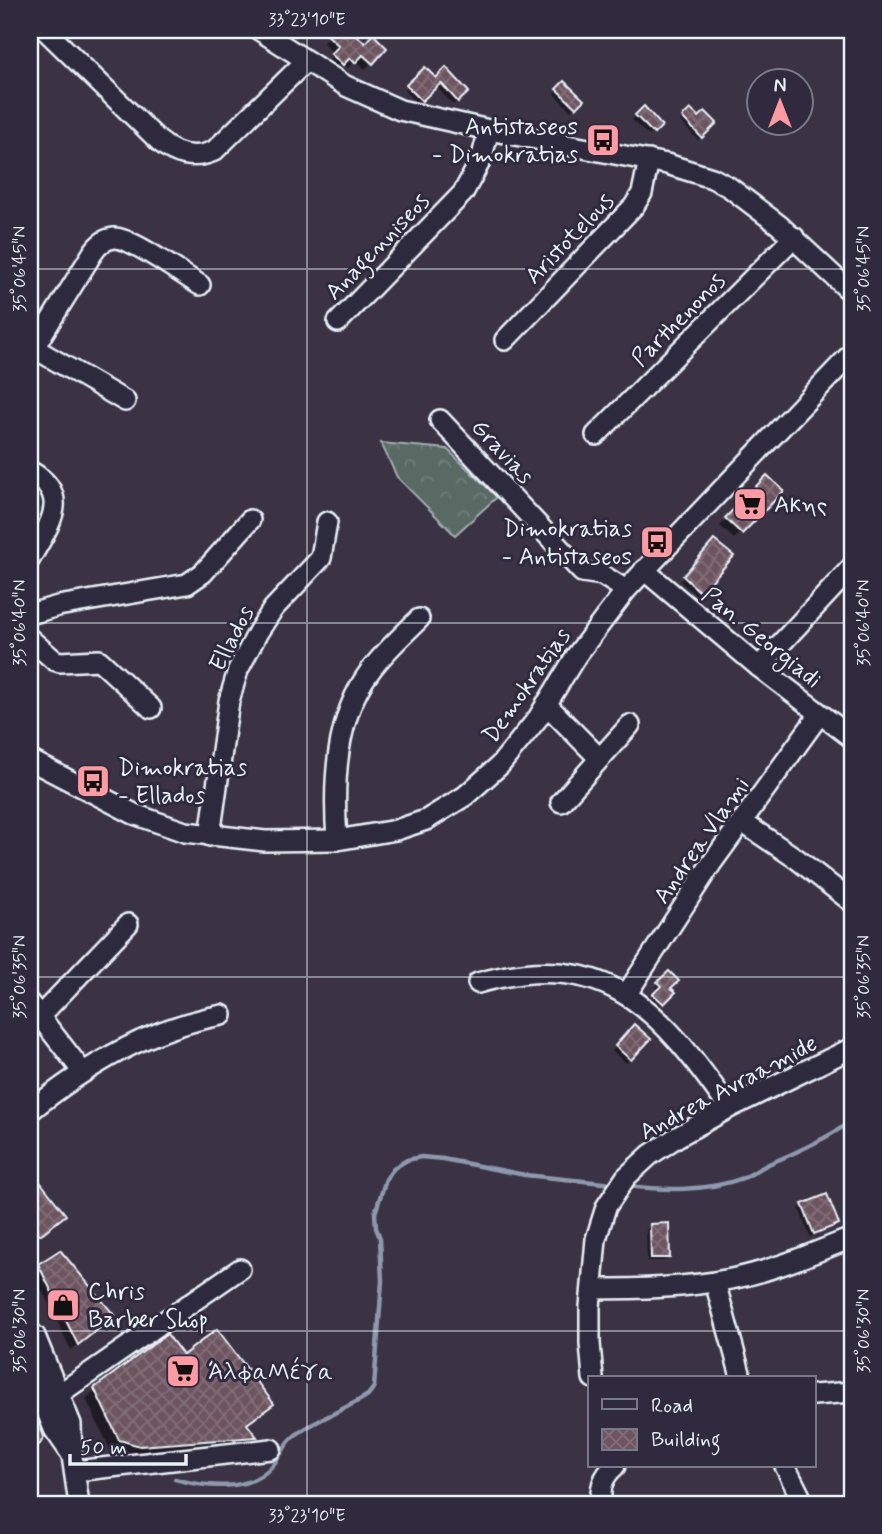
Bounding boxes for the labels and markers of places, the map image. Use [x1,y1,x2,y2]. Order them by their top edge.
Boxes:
place label: Antistaseos - Dimokratias [432,112,578,171]
bus stop icon: Antistaseos - Dimokratias [584,121,622,159]
supermarket icon: Ακης [731,485,769,523]
place label: Ακης [774,490,827,521]
place label: Dimokratias - Antistaseos [501,514,632,573]
bus stop icon: Dimokratias - Antistaseos [638,523,676,561]
place label: Dimokratias - Ellados [118,753,247,812]
bus stop icon: Dimokratias - Ellados [74,762,112,800]
place label: Chris Barber Shop [88,1277,208,1336]
shop icon: Chris Barber Shop [44,1286,82,1324]
supermarket icon: ΆλφαΜέγα [164,1352,202,1390]
place label: ΆλφαΜέγα [208,1356,333,1388]

